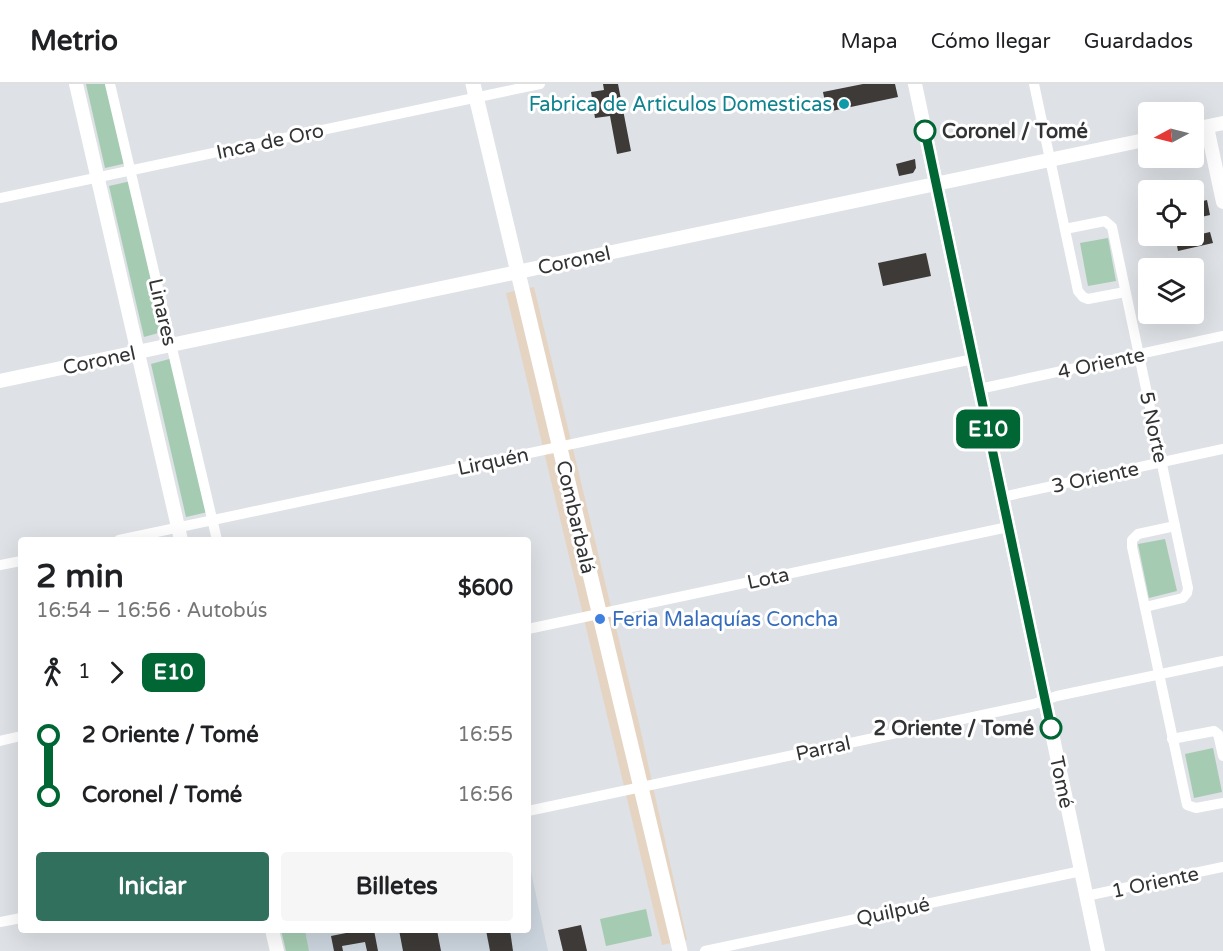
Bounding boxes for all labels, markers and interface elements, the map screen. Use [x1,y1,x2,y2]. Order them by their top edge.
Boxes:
text: Metrio [30,24,118,58]
text: Mapa [840,29,898,54]
text: Cómo llegar [931,29,1051,54]
text: Guardados [1084,29,1193,54]
place label: Fabrica de Articulos Domesticas [529,93,832,117]
marker: Fabrica de Articulos Domesticas [837,97,851,111]
north arrow [1138,102,1204,168]
map controls [1138,102,1204,324]
street label: Inca de Oro [214,119,326,165]
marker: Coronel / Tomé [914,120,936,142]
place label: Coronel / Tomé [942,120,1088,144]
button: locate [1138,180,1204,246]
street label: Coronel [536,242,613,280]
button: layers [1138,258,1204,324]
street label: Linares [143,276,181,348]
street label: Coronel [61,342,138,380]
street label: 4 Oriente [1055,343,1147,385]
street label: 5 Norte [1134,389,1172,465]
line badge: E10 [954,410,1022,448]
text: E10 [968,417,1008,442]
street label: Lirquén [455,443,531,481]
street label: 3 Oriente [1049,457,1141,499]
street label: Combarbalá [550,458,600,576]
text: 2 min [36,557,124,596]
street label: Lota [745,563,791,595]
text: $600 [458,575,513,601]
text: 16:54 – 16:56 · Autobús [36,599,267,623]
place label: Feria Malaquías Concha [612,608,838,632]
marker: Feria Malaquías Concha [593,612,607,626]
icon: walk [36,656,69,689]
icon: forward [100,656,133,689]
text: 1 [78,660,91,684]
text: E10 [154,660,193,685]
place label: 2 Oriente / Tomé [873,717,1034,741]
marker: 2 Oriente / Tomé [1040,717,1062,739]
text: 2 Oriente / Tomé [82,722,259,748]
text: 16:55 [458,723,513,747]
street label: Parral [793,731,853,767]
street label: Tomé [1044,754,1078,811]
text: Coronel / Tomé [82,782,242,808]
text: 16:56 [458,783,513,807]
button: Iniciar [36,852,269,921]
button: Billetes [281,852,513,921]
street label: 1 Oriente [1109,862,1201,904]
street label: Quilpué [854,893,932,931]

